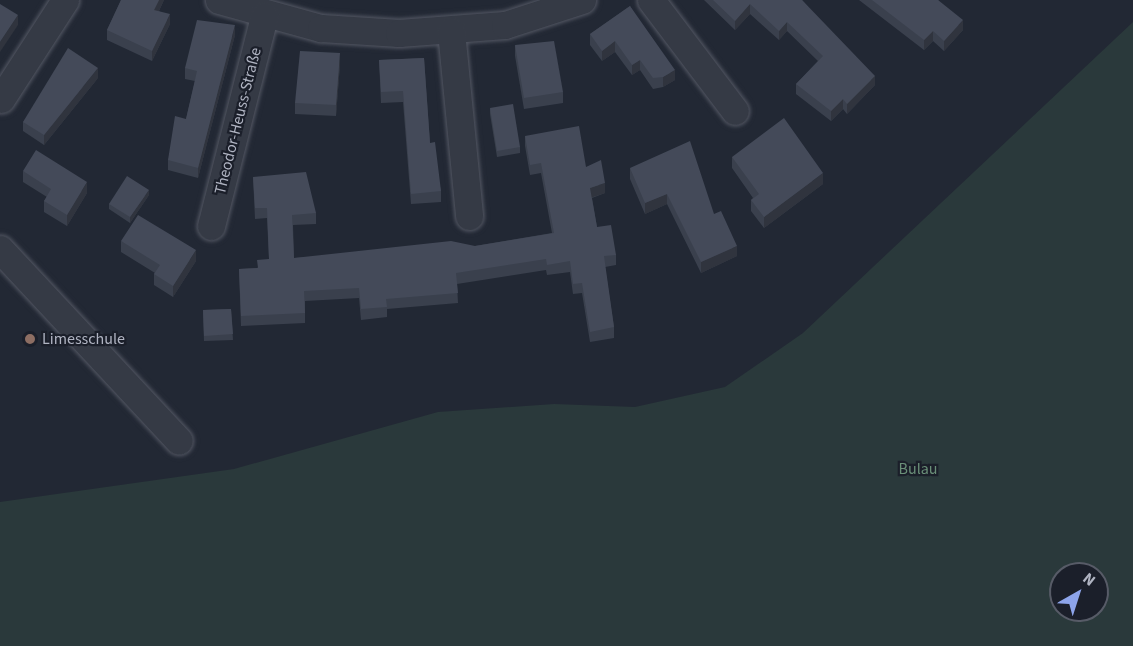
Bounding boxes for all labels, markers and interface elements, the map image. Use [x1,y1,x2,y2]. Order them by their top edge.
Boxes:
street label: Theodor-Heuss-Straße [210,45,266,197]
place label: Limesschule [42,329,125,349]
marker: Limesschule [23,332,37,346]
park label: Bulau [899,459,937,479]
north arrow [1049,562,1109,622]
text: N [1078,568,1100,591]

